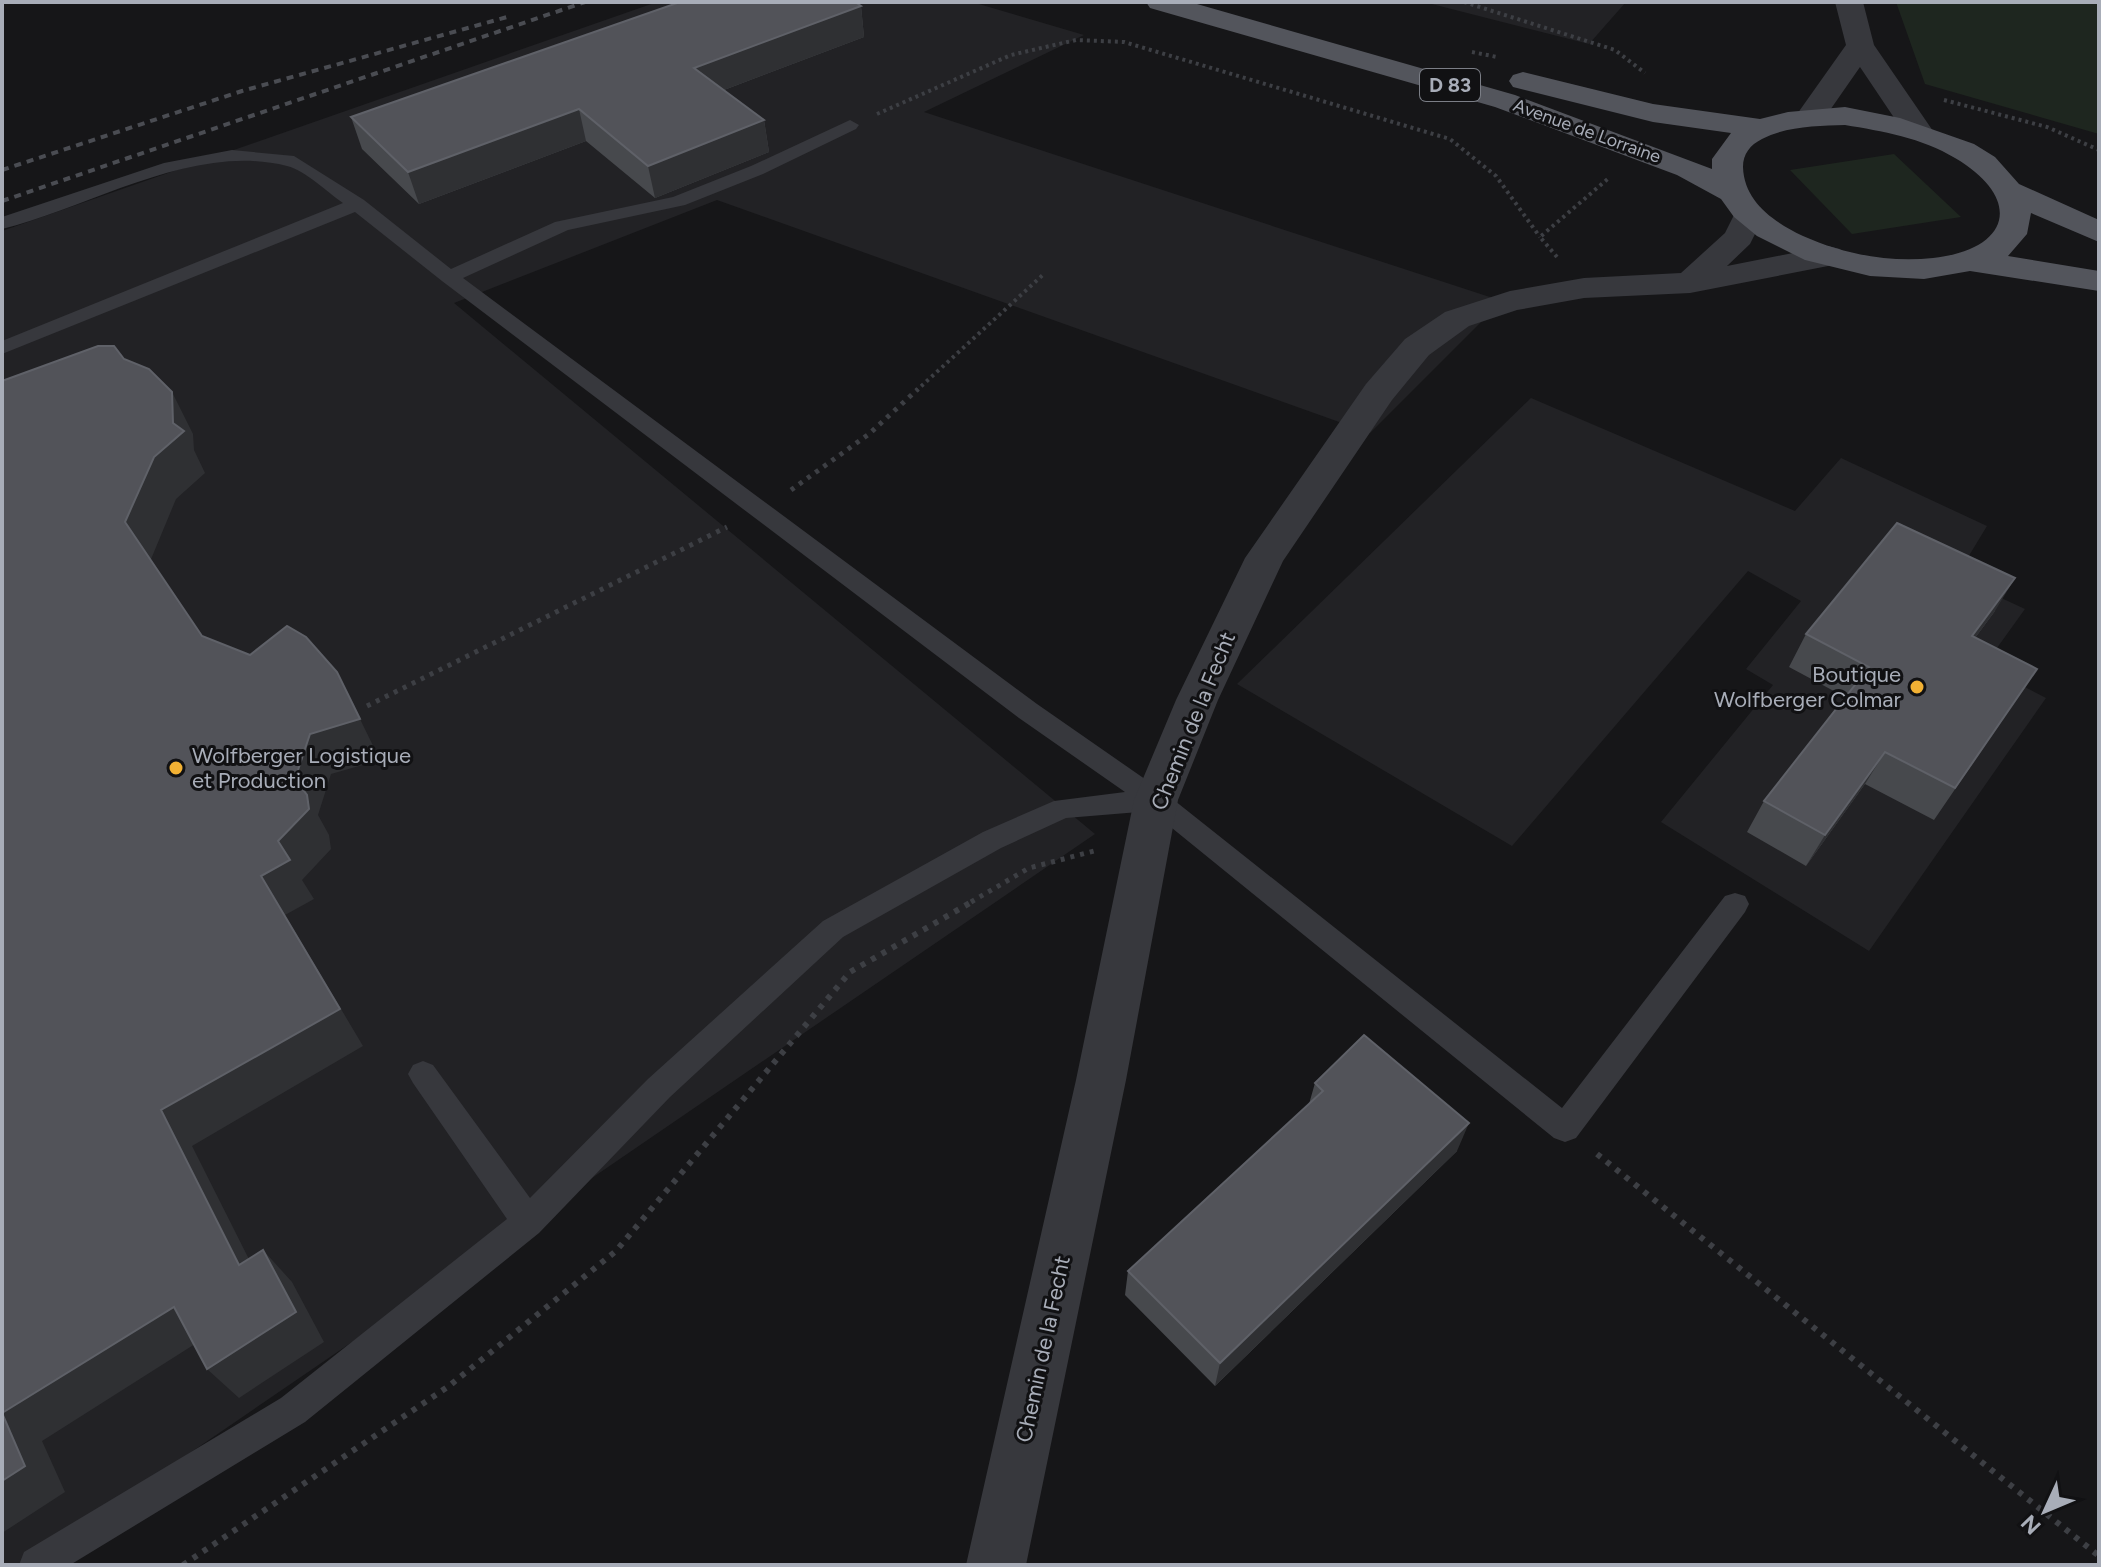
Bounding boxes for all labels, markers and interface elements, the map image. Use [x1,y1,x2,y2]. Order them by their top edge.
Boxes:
road number: D 83 [1420,69,1480,101]
street label: Avenue de Lorraine [1510,94,1664,168]
street label: Chemin de la Fecht [1145,628,1241,814]
place label: Boutique Wolfberger Colmar [1714,661,1902,713]
marker: Boutique Wolfberger Colmar [1908,678,1926,696]
place label: Wolfberger Logistique et Production [192,742,411,794]
marker: Wolfberger Logistique et Production [167,759,185,777]
street label: Chemin de la Fecht [1010,1253,1076,1445]
north arrow [2005,1471,2085,1551]
text: N [2015,1509,2047,1540]

